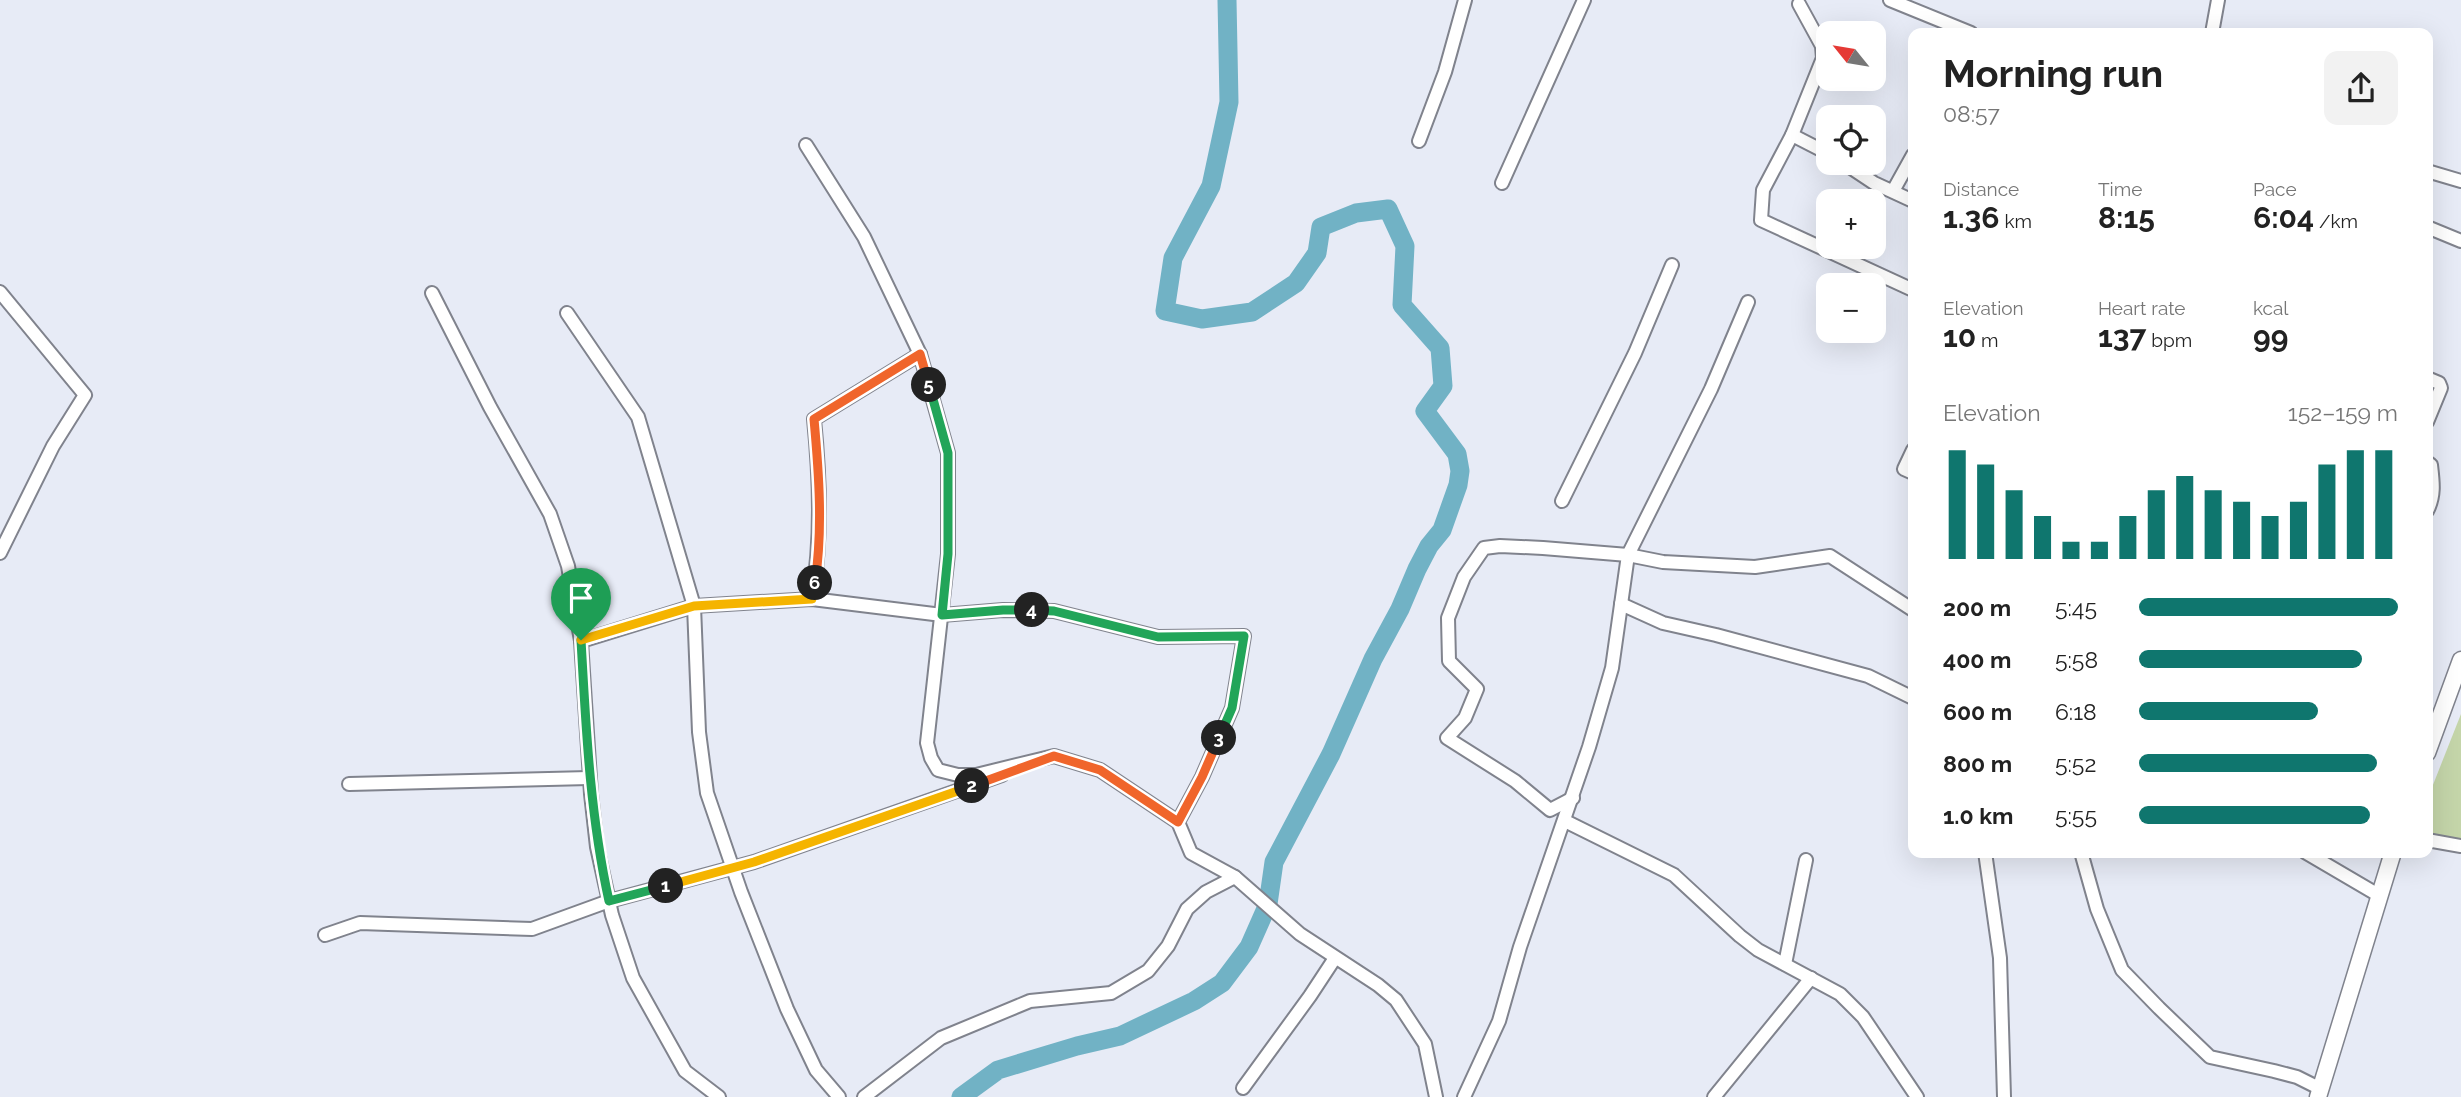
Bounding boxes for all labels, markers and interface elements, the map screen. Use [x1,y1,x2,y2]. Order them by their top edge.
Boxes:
north arrow [1816,21,1886,91]
map controls [1816,21,1886,343]
text: Morning run [1943,51,2163,96]
button: share [2324,51,2398,125]
text: 08:57 [1943,100,2000,127]
button: locate [1816,105,1886,175]
text: Distance [1943,178,2019,200]
text: Time [2098,178,2142,200]
text: Pace [2253,178,2297,200]
button: + [1816,189,1886,259]
text: 1.36 [1943,200,2000,235]
text: 8:15 [2098,200,2155,235]
text: 6:04 [2253,200,2314,235]
text: km [2000,210,2032,232]
text: /km [2314,210,2358,232]
button: − [1816,273,1886,343]
text: Elevation [1943,297,2024,319]
text: Heart rate [2098,297,2186,319]
text: kcal [2253,297,2289,319]
text: 10 [1943,319,1976,354]
text: 137 [2098,319,2146,354]
text: 99 [2253,319,2288,354]
text: m [1976,329,1999,351]
text: bpm [2146,329,2192,351]
pin: 5 [912,368,946,402]
text: 5 [923,373,934,395]
text: Elevation [1943,399,2041,426]
text: 152–159 m [2288,399,2398,426]
pin: 6 [798,566,832,600]
pin [551,568,611,640]
text: 6 [809,571,820,593]
icon: arrive [562,579,600,617]
pin: 4 [1014,592,1050,628]
text: 200 m [1943,594,2011,621]
text: 5:45 [2055,594,2097,621]
text: 4 [1026,598,1037,620]
text: 400 m [1943,646,2011,673]
text: 5:58 [2055,646,2098,673]
text: 600 m [1943,698,2012,725]
text: 6:18 [2055,698,2097,725]
pin: 3 [1202,720,1236,756]
text: 3 [1213,726,1224,748]
text: 800 m [1943,750,2012,777]
text: 5:52 [2055,750,2096,777]
pin: 2 [954,768,990,804]
text: 2 [966,774,977,796]
text: 1.0 km [1943,802,2013,829]
text: 5:55 [2055,802,2097,829]
pin: 1 [648,868,684,903]
text: 1 [661,874,670,896]

